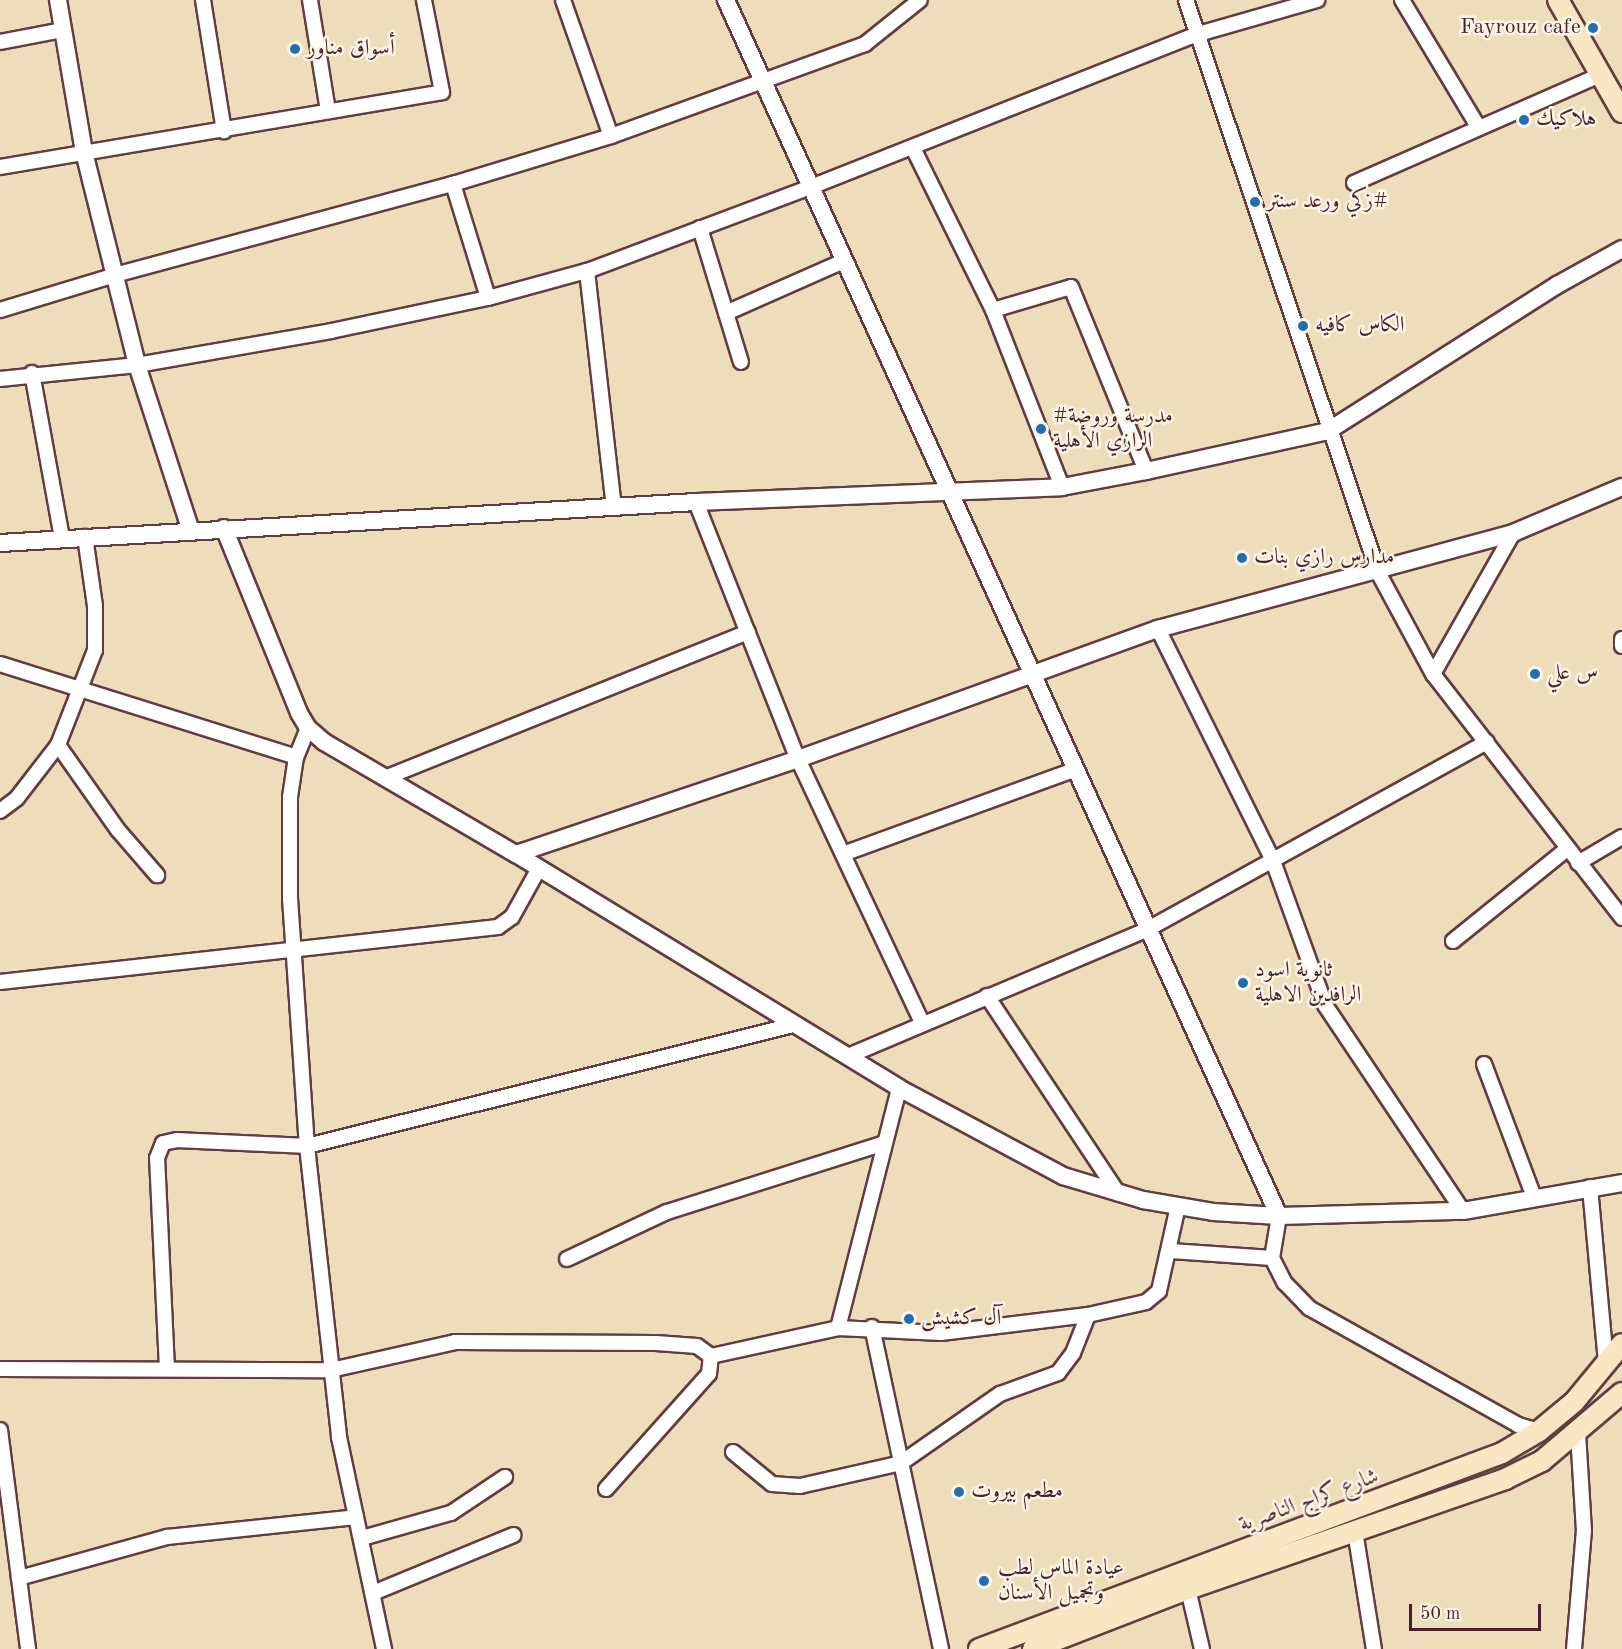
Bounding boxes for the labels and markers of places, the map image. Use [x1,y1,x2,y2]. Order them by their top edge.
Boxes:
place label: Fayrouz cafe [1460,15,1581,41]
marker: Fayrouz cafe [1586,21,1600,35]
place label: أسواق مناور [307,36,395,62]
marker: أسواق مناور [288,42,302,56]
place label: هلاكيك [1536,107,1596,133]
marker: هلاكيك [1517,113,1531,127]
place label: زكي ورعد سنتر# [1267,189,1388,215]
marker: زكي ورعد سنتر# [1248,195,1262,209]
place label: الكاس كافيه [1315,313,1405,339]
marker: الكاس كافيه [1296,319,1310,333]
place label: #مدرسة وروضة الرازي الأهلية [1053,403,1173,454]
marker: #مدرسة وروضة الرازي الأهلية [1034,422,1048,436]
place label: مدارس رازي بنات [1254,545,1394,571]
marker: مدارس رازي بنات [1235,551,1249,565]
place label: س علي [1547,661,1598,687]
marker: س علي [1528,667,1542,681]
place label: ثانوية اسود الرافدين الاهلية [1255,957,1361,1008]
marker: ثانوية اسود الرافدين الاهلية [1236,976,1250,990]
place label: آل كشيش [921,1306,1001,1332]
marker: آل كشيش [902,1312,916,1326]
place label: مطعم بيروت [971,1479,1063,1505]
marker: مطعم بيروت [952,1485,966,1499]
place label: عيادة الماس لطب وتجميل الأسنان [998,1555,1124,1606]
marker: عيادة الماس لطب وتجميل الأسنان [975,1572,993,1590]

